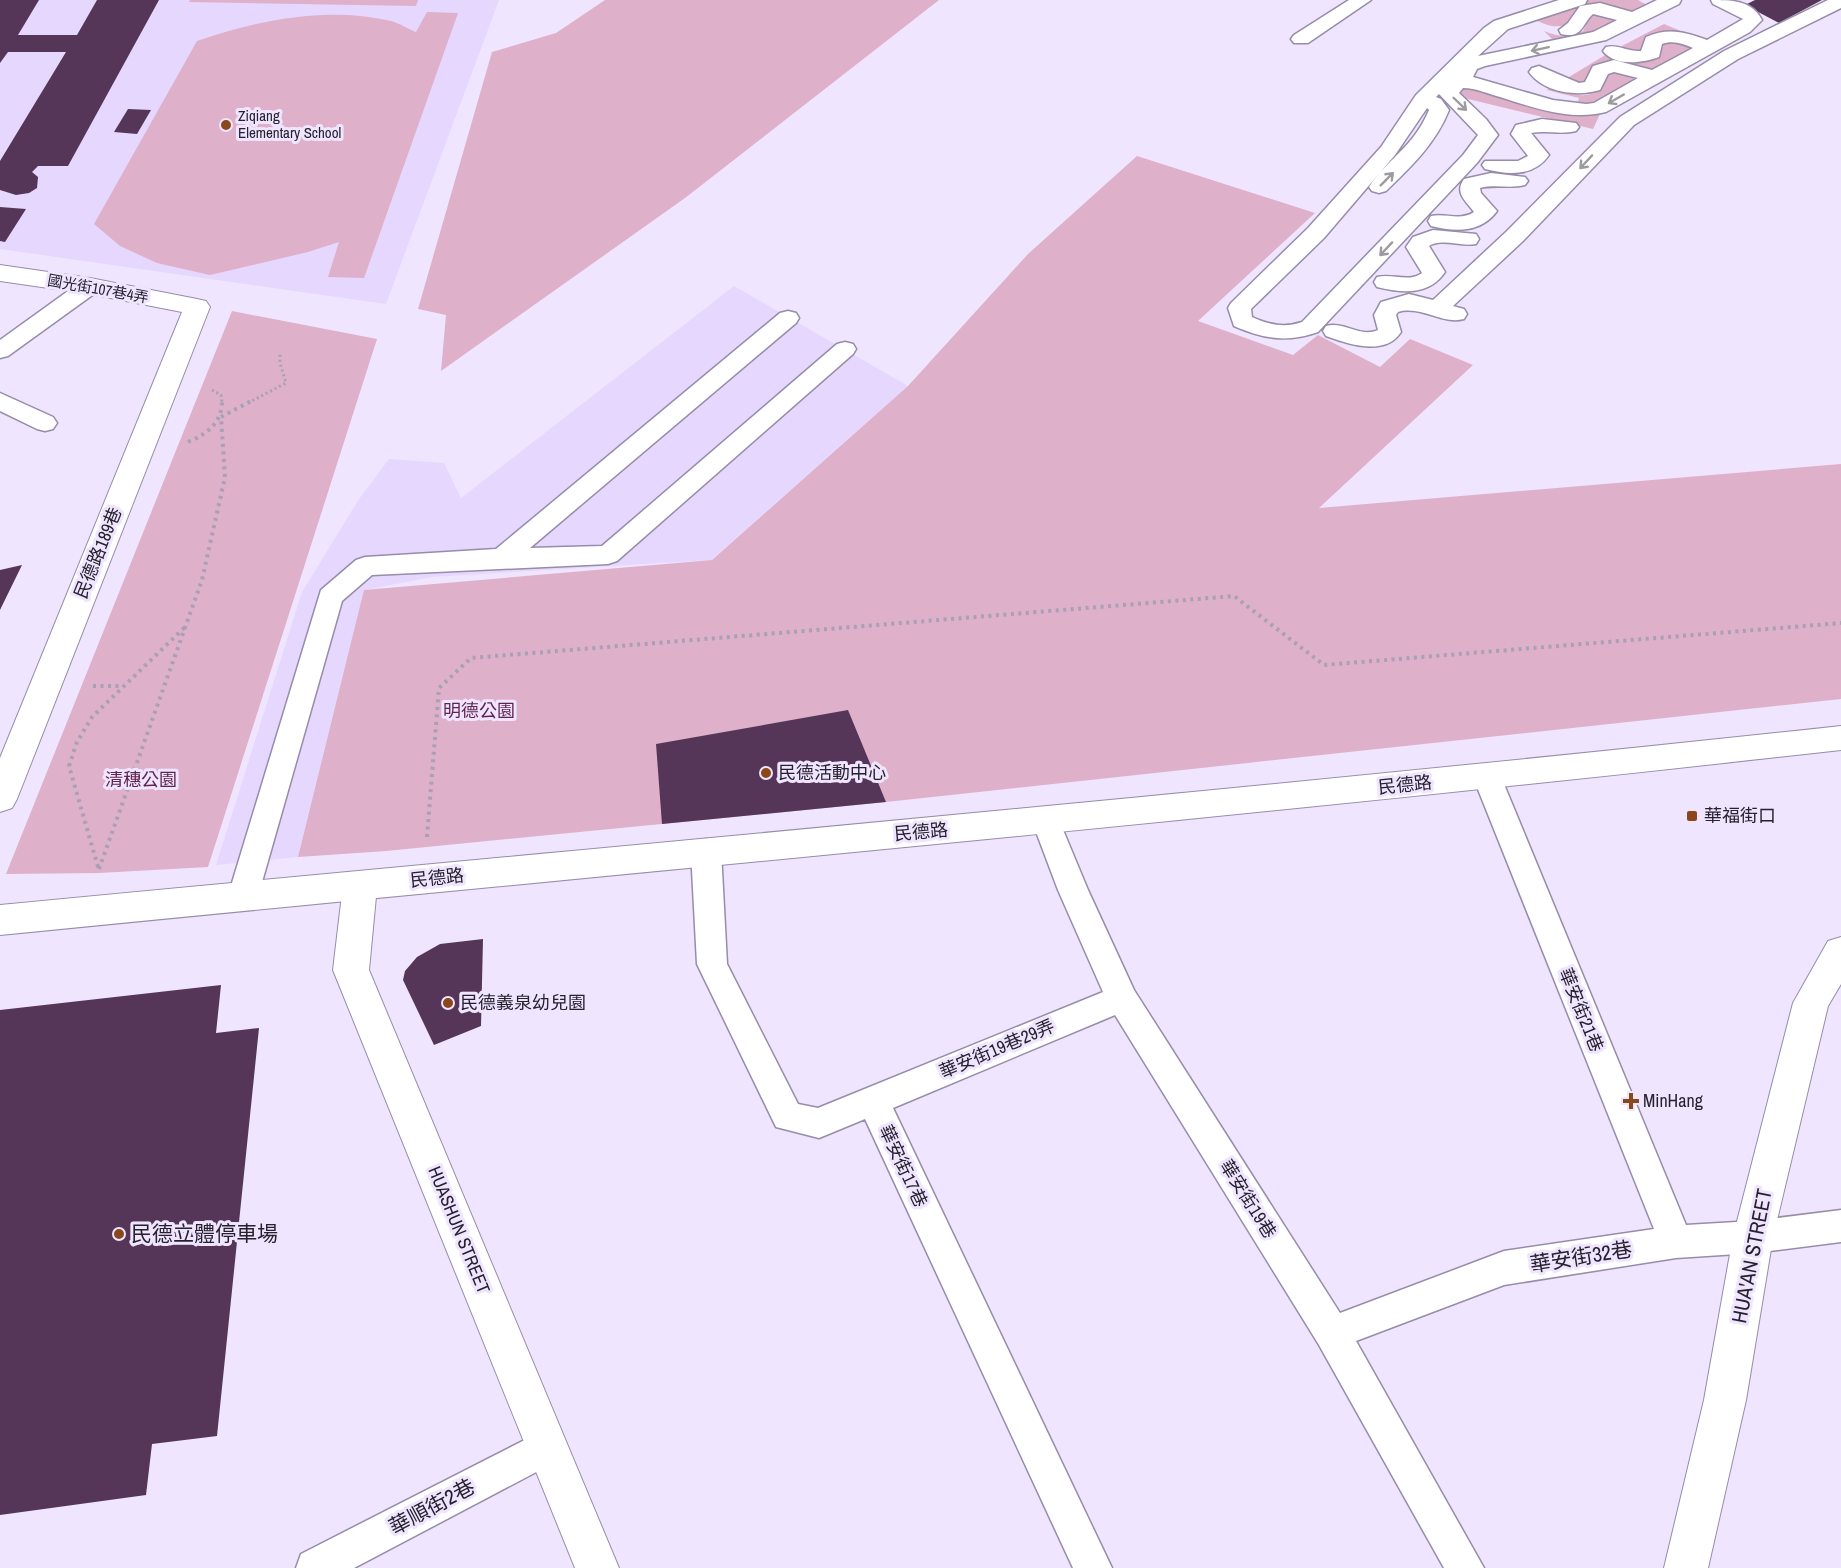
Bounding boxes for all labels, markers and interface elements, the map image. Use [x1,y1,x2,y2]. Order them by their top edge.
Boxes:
one-way arrow [1530,44,1550,55]
one-way arrow [1608,93,1625,105]
one-way arrow [1452,97,1467,112]
place label: Ziqiang Elementary School [238,105,341,143]
marker: Ziqiang Elementary School [219,118,233,132]
one-way arrow [1579,154,1593,169]
one-way arrow [1380,171,1395,186]
one-way arrow [1379,241,1393,256]
street label: 國光街107巷4弄 [46,269,150,308]
street label: 民德路189巷 [68,503,127,602]
park label: 明德公園 [443,698,515,723]
place label: 民德活動中心 [778,760,886,785]
marker: 民德活動中心 [759,766,773,780]
park label: 清穗公園 [105,767,177,792]
street label: 民德路 [1377,769,1433,800]
place label: 華福街口 [1704,803,1776,828]
marker: 華福街口 [1685,809,1699,823]
street label: 民德路 [893,817,949,846]
street label: 民德路 [409,862,465,893]
street label: 華安街21巷 [1553,964,1610,1055]
place label: 民德義泉幼兒園 [460,990,586,1015]
marker: 民德義泉幼兒園 [441,996,455,1010]
street label: 華安街19巷29弄 [935,1013,1058,1084]
place label: MinHang [1643,1088,1704,1113]
marker: MinHang [1624,1094,1638,1108]
street label: 華安街17巷 [873,1120,933,1211]
street label: 華安街19巷 [1214,1155,1282,1243]
street label: HUASHUN STREET [423,1162,496,1297]
street label: HUA'AN STREET [1724,1186,1779,1326]
place label: 民德立體停車場 [131,1219,278,1248]
marker: 民德立體停車場 [112,1227,126,1241]
street label: 華安街32巷 [1528,1234,1634,1279]
street label: 華順街2巷 [384,1472,480,1541]

